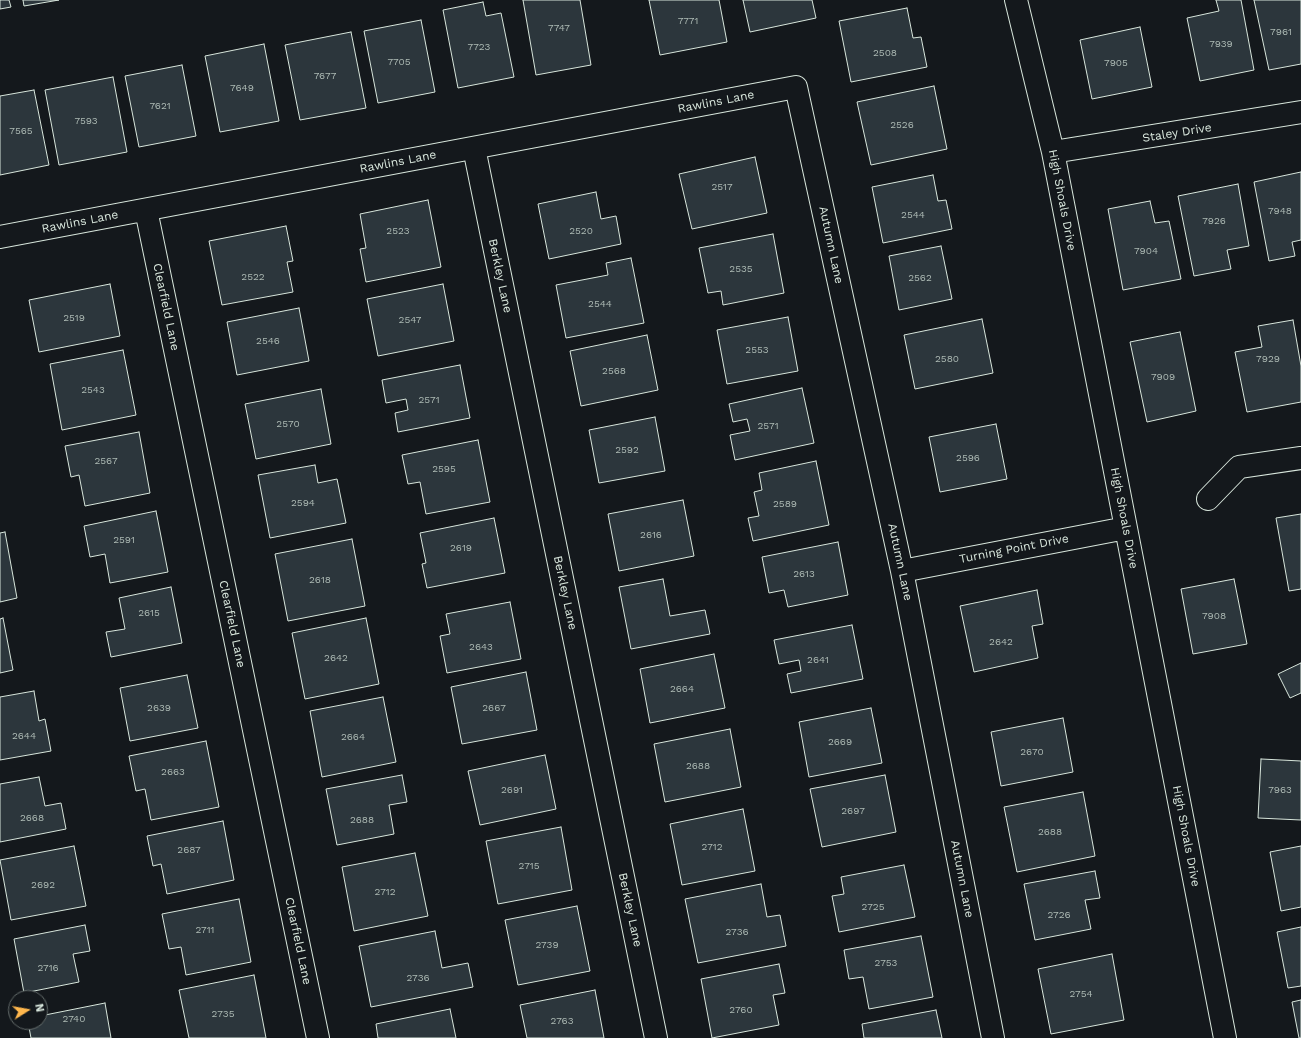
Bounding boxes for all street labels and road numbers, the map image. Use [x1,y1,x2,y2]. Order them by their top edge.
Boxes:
street label: Rawlins Lane [676,88,756,116]
street label: Staley Drive [1141,120,1213,146]
street label: Rawlins Lane [358,148,438,176]
street label: High Shoals Drive [1045,148,1079,252]
street label: Autumn Lane [816,205,846,285]
street label: Rawlins Lane [40,208,120,236]
street label: Berkley Lane [485,238,515,314]
street label: Clearfield Lane [150,262,182,352]
street label: High Shoals Drive [1107,466,1141,570]
street label: Autumn Lane [885,522,915,602]
street label: Turning Point Drive [958,531,1070,567]
street label: Berkley Lane [550,555,580,631]
street label: Clearfield Lane [216,579,248,669]
street label: High Shoals Drive [1169,784,1203,888]
street label: Autumn Lane [947,839,977,919]
street label: Berkley Lane [615,872,645,948]
street label: Clearfield Lane [282,896,314,986]

